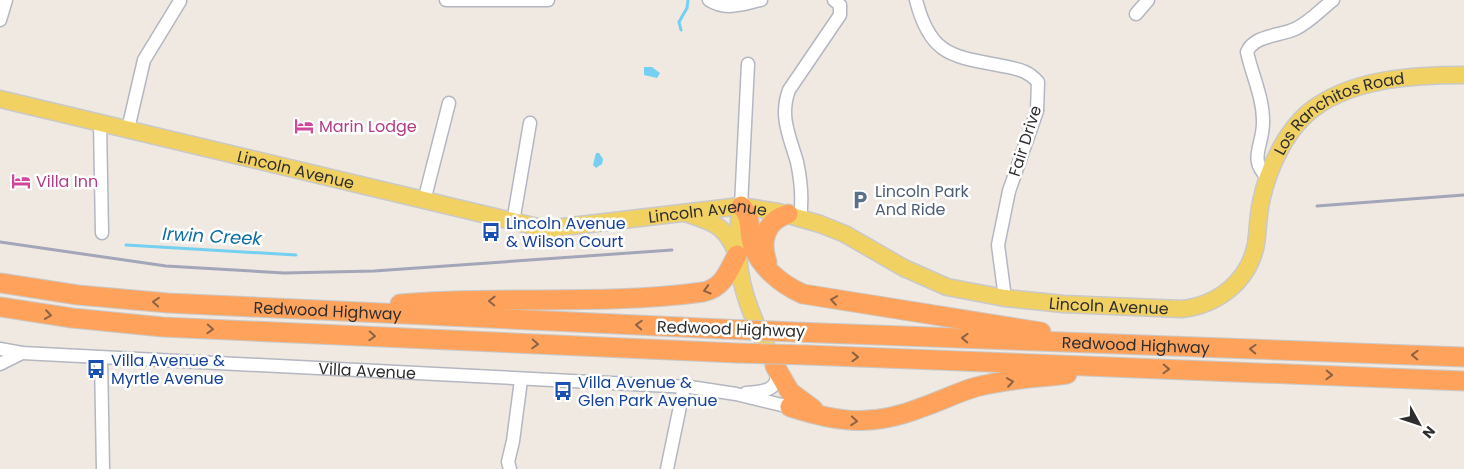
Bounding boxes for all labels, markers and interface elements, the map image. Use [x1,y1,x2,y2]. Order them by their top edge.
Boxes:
street label: Los Ranchitos Road [1268,66,1406,159]
street label: Fair Drive [1003,103,1047,179]
hotel icon: Marin Lodge [293,115,315,137]
place label: Marin Lodge [319,115,417,138]
street label: Lincoln Avenue [235,144,357,194]
hotel icon: Villa Inn [10,170,32,192]
place label: Villa Inn [36,170,98,193]
place label: Lincoln Park And Ride [875,180,970,221]
parking icon: Lincoln Park And Ride [849,189,871,211]
street label: Lincoln Avenue [647,194,769,228]
place label: Lincoln Avenue & Wilson Court [506,212,626,253]
water label: Irwin Creek [162,221,263,251]
bus stop icon: Lincoln Avenue & Wilson Court [480,221,502,243]
one-way arrow [703,285,711,295]
street label: Lincoln Avenue [1048,291,1169,320]
one-way arrow [830,295,838,306]
street label: Redwood Highway [253,296,402,325]
one-way arrow [488,296,496,306]
one-way arrow [151,297,159,308]
one-way arrow [44,309,52,319]
street label: Redwood Highway [657,315,805,343]
one-way arrow [635,320,643,330]
one-way arrow [206,324,214,335]
street label: Redwood Highway [1061,330,1210,359]
one-way arrow [368,331,376,342]
one-way arrow [961,333,969,343]
one-way arrow [531,338,539,349]
one-way arrow [1249,343,1257,354]
place label: Villa Avenue & Myrtle Avenue [111,349,225,390]
one-way arrow [1411,349,1419,360]
one-way arrow [852,352,860,363]
street label: Villa Avenue [318,357,417,385]
bus stop icon: Villa Avenue & Myrtle Avenue [85,358,107,380]
one-way arrow [1162,364,1170,374]
one-way arrow [1325,369,1333,380]
place label: Villa Avenue & Glen Park Avenue [578,371,718,412]
one-way arrow [1007,377,1015,388]
bus stop icon: Villa Avenue & Glen Park Avenue [552,380,574,402]
north arrow [1394,399,1444,449]
one-way arrow [850,416,858,427]
text: N [1418,422,1440,443]

